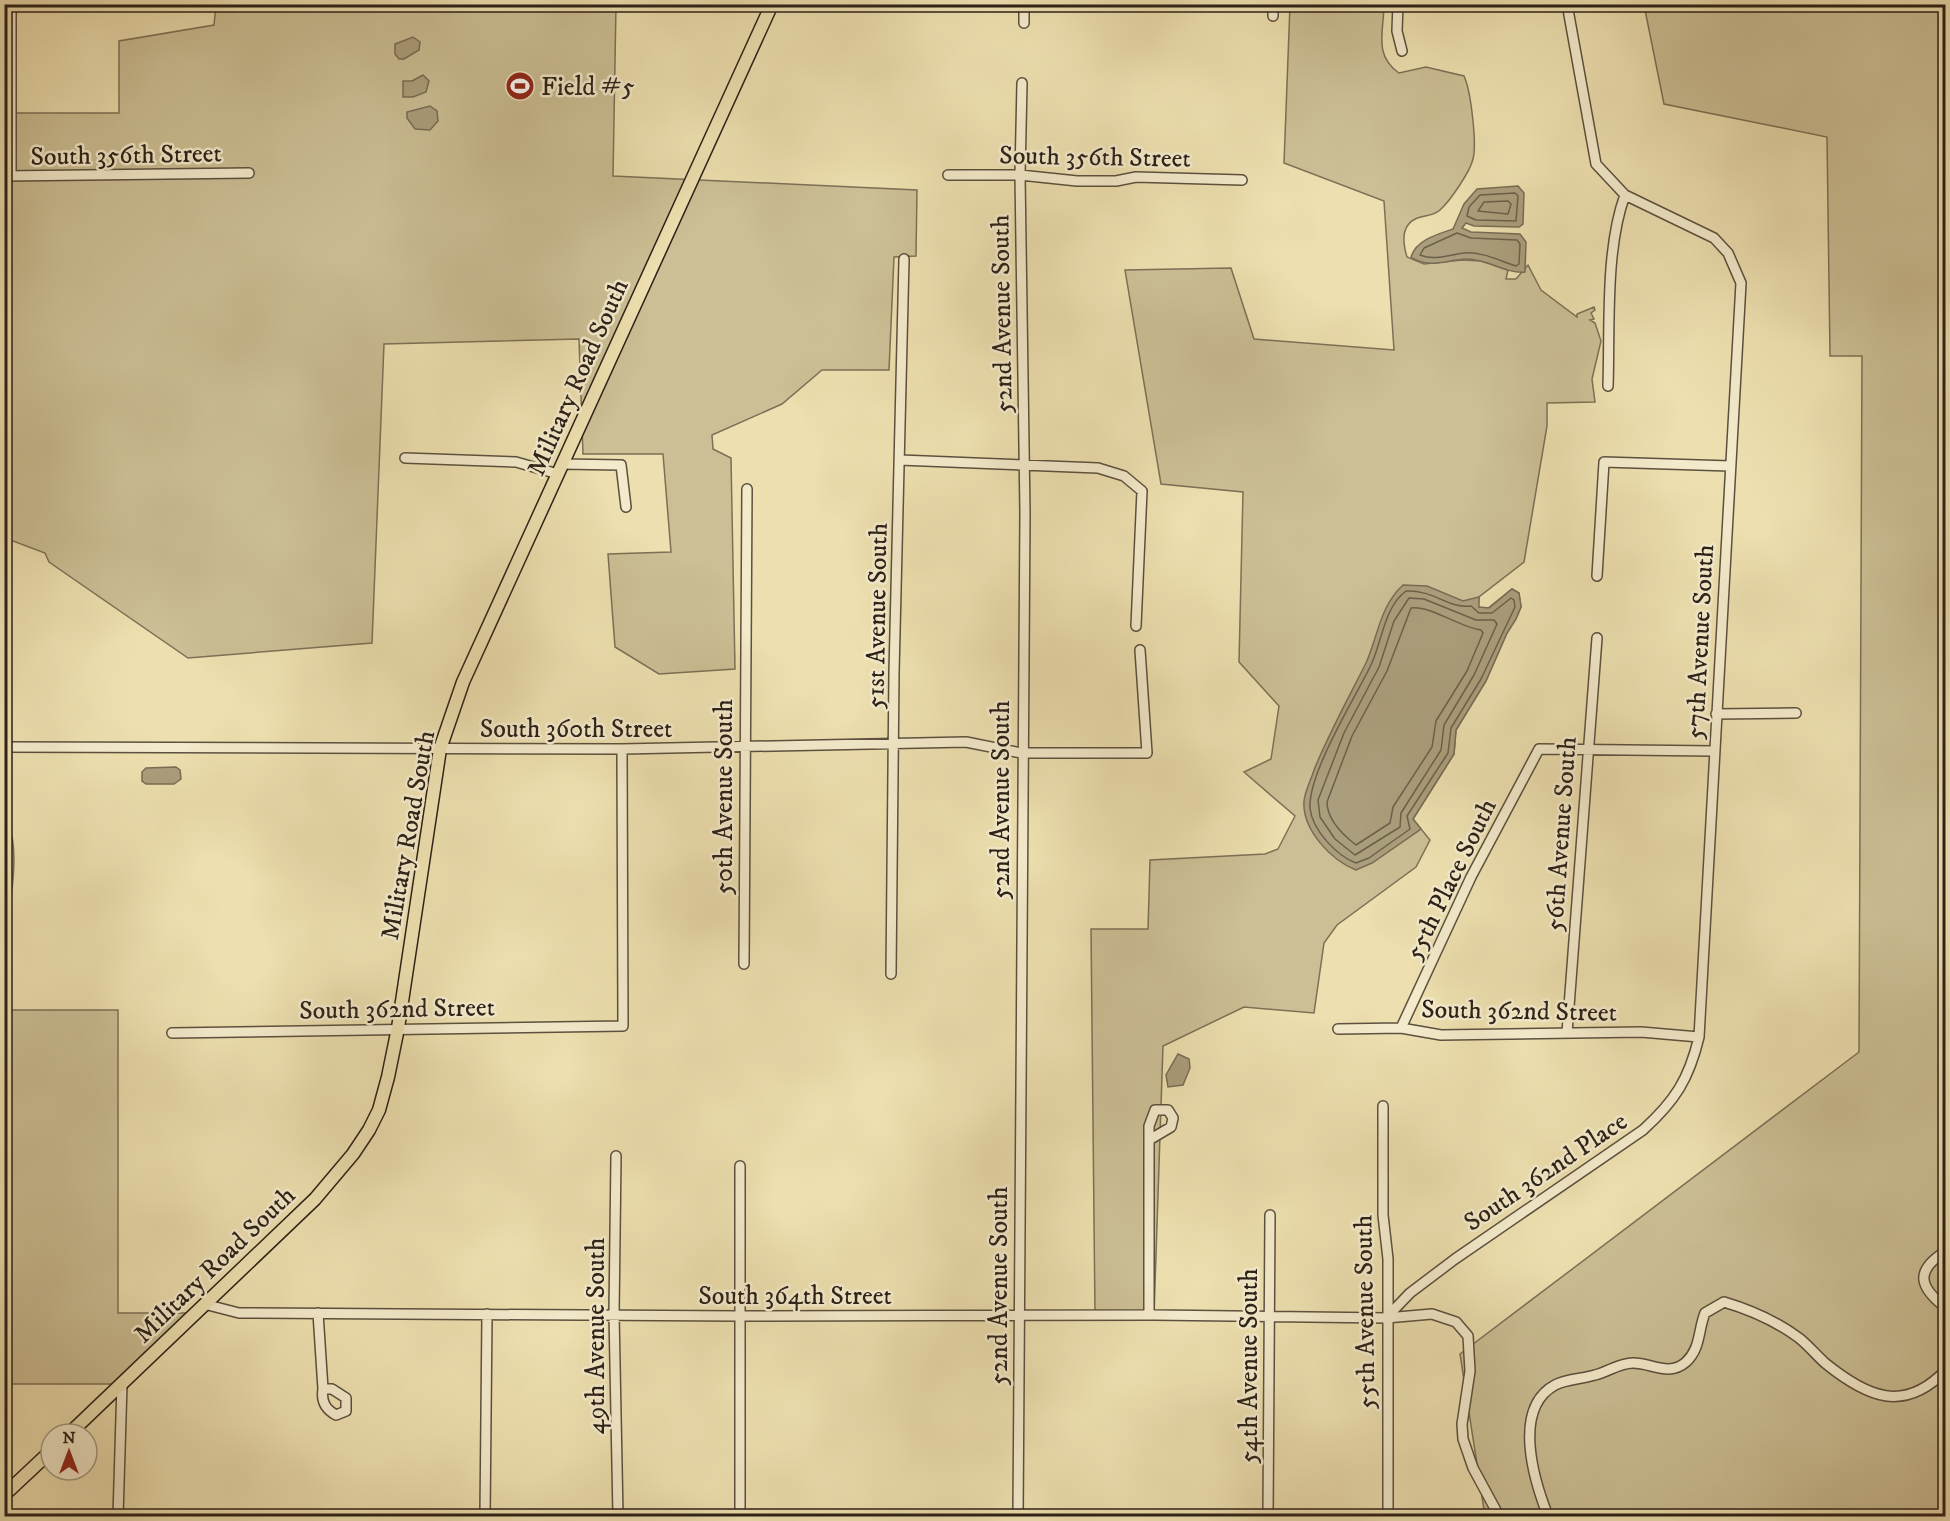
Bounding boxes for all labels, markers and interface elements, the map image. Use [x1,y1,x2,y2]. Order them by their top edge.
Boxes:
sports icon: Field #5 [504,70,536,102]
place label: Field #5 [541,71,635,104]
street label: South 356th Street [30,137,222,174]
street label: South 356th Street [999,139,1191,176]
street label: 52nd Avenue South [984,214,1021,414]
street label: Military Road South [520,274,637,481]
street label: 51st Avenue South [859,522,896,710]
street label: 57th Avenue South [1679,543,1722,741]
street label: 50th Avenue South [708,699,741,895]
street label: 52nd Avenue South [985,700,1018,900]
street label: South 360th Street [480,713,672,746]
street label: Military Road South [374,728,443,943]
street label: 56th Avenue South [1538,735,1585,933]
street label: 55th Place South [1398,793,1505,966]
street label: South 362nd Street [299,991,495,1028]
street label: South 362nd Street [1421,993,1617,1030]
street label: South 362nd Place [1458,1105,1634,1239]
street label: Military Road South [127,1179,303,1351]
street label: 52nd Avenue South [983,1186,1016,1386]
street label: 55th Avenue South [1347,1214,1384,1410]
street label: 49th Avenue South [580,1237,613,1434]
street label: 54th Avenue South [1233,1268,1266,1464]
street label: South 364th Street [698,1280,892,1313]
north arrow [39,1422,99,1482]
text: N [62,1428,76,1448]

